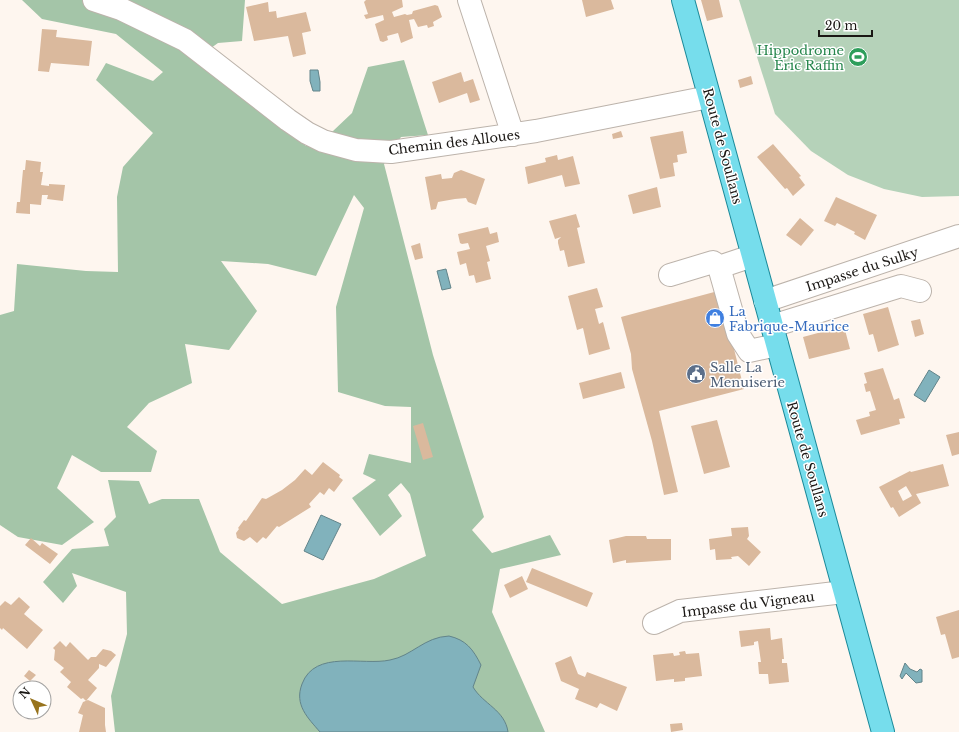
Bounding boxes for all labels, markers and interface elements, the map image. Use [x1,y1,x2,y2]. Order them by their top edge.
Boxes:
scale bar [819,12,872,38]
text: 20 m [825,18,857,33]
place label: Hippodrome Éric Raffin [757,42,844,74]
sports icon: Hippodrome Éric Raffin [847,46,869,68]
street label: Route de Soullans [699,86,746,206]
street label: Chemin des Alloues [387,126,521,159]
street label: Impasse du Sulky [804,243,921,296]
place label: La Fabrique-Maurice [729,303,849,335]
shop icon: La Fabrique-Maurice [704,307,726,329]
place label: Salle La Menuiserie [710,359,785,391]
public building icon: Salle La Menuiserie [685,363,707,385]
street label: Route de Soullans [783,399,832,519]
street label: Impasse du Vigneau [681,588,816,621]
north arrow [12,680,52,720]
text: N [16,684,34,702]

